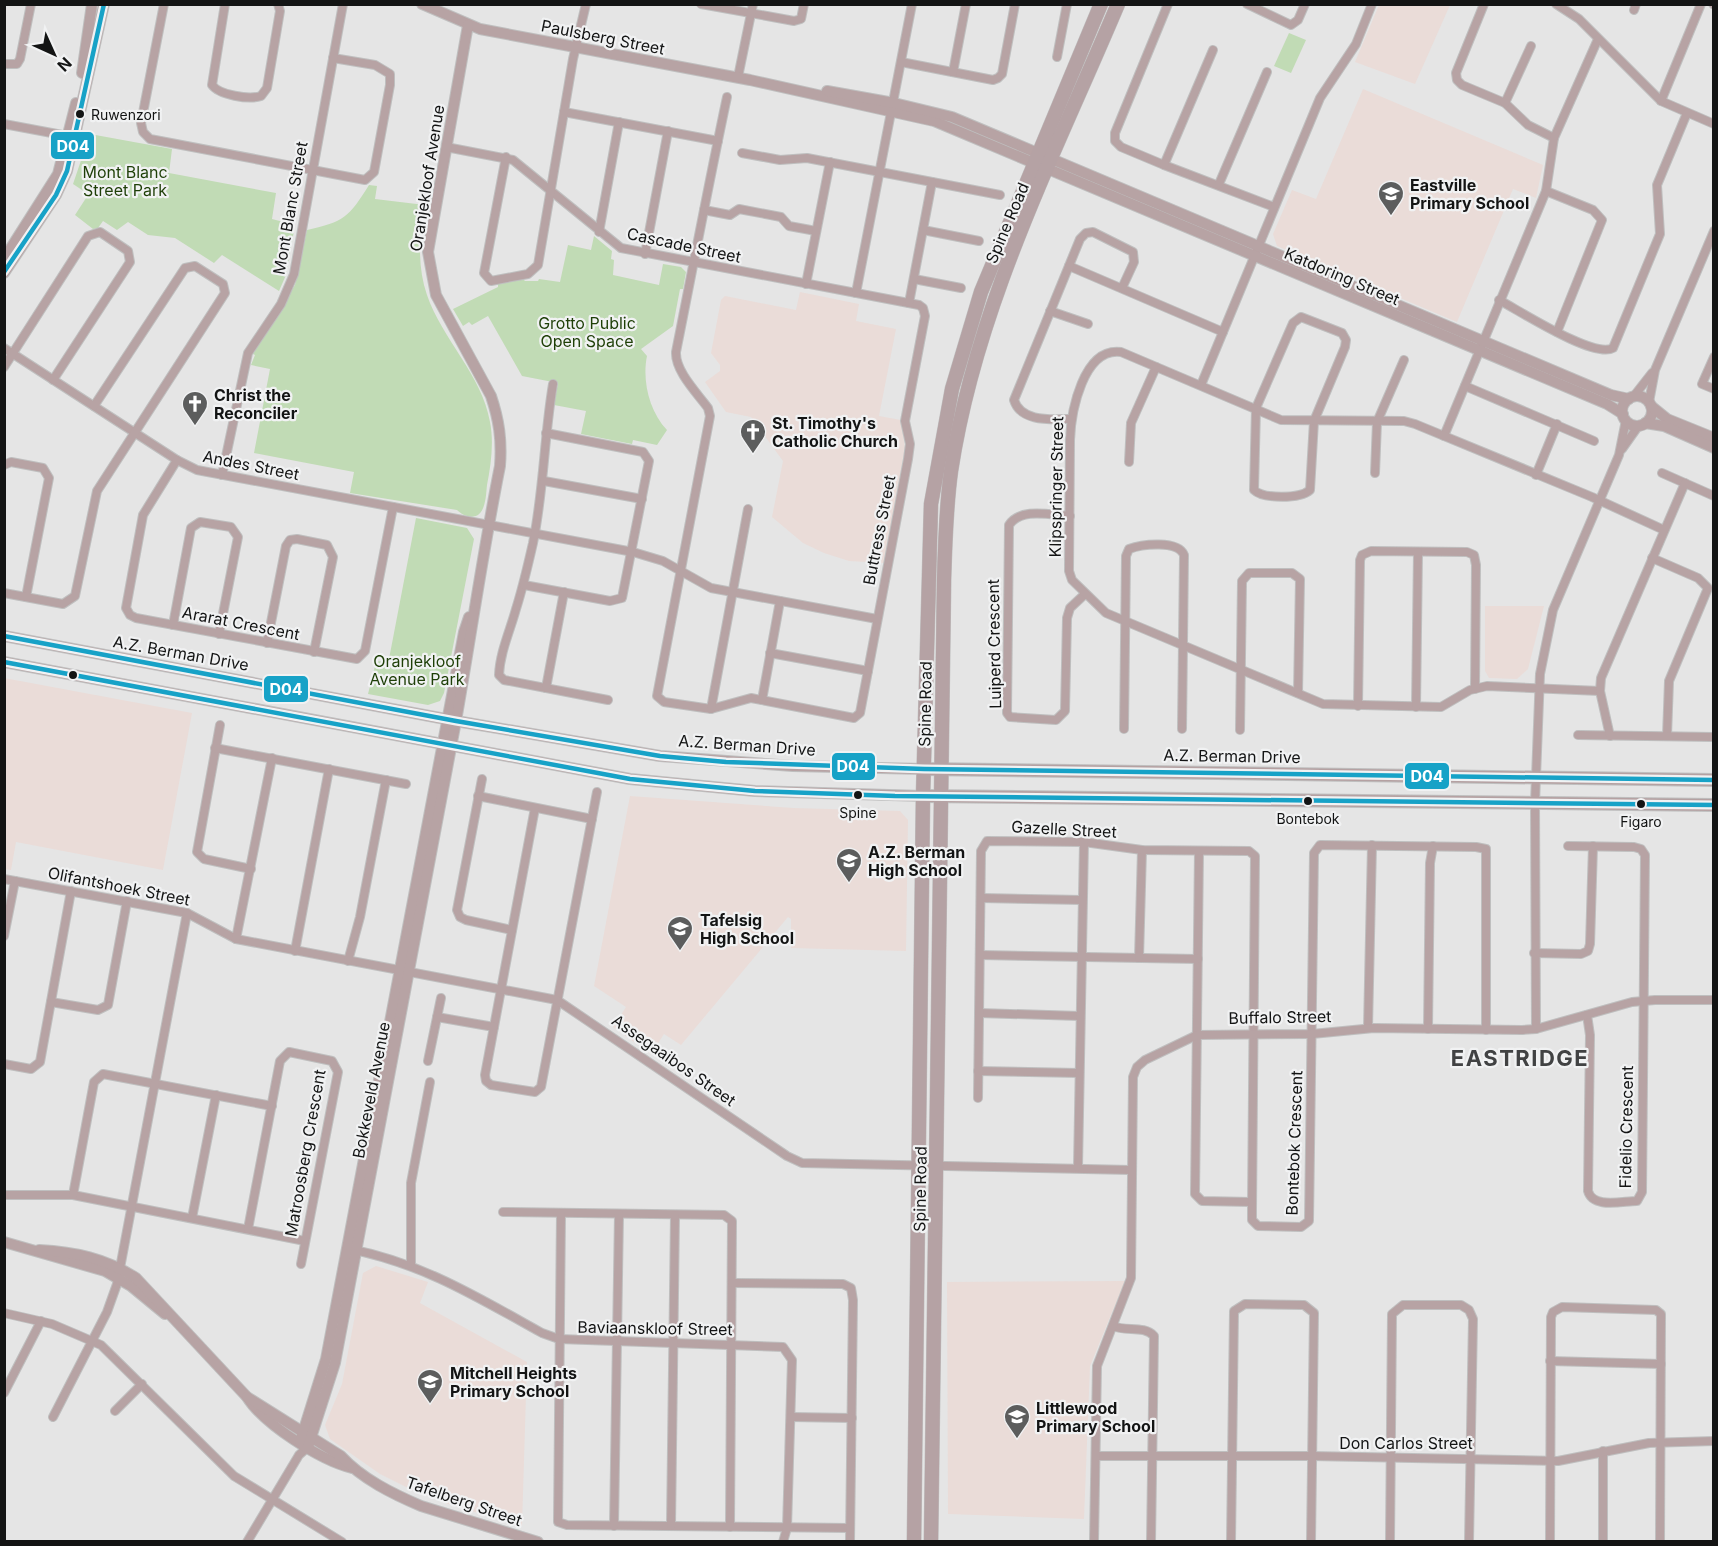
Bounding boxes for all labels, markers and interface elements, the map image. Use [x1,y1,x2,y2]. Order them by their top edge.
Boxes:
street label: Paulsberg Street [540,15,666,59]
north arrow [24,24,84,84]
text: N [53,53,76,76]
street label: Oranjekloof Avenue [406,103,448,253]
place label: Ruwenzori [91,106,161,123]
marker: Ruwenzori [74,108,86,120]
line badge: D04 [50,131,95,160]
text: D04 [56,136,90,156]
street label: Mont Blanc Street [268,140,312,276]
park label: Mont Blanc Street Park [82,162,168,200]
place label: Eastville Primary School [1410,175,1529,213]
school or university icon: Eastville Primary School [1376,179,1406,217]
street label: Spine Road [981,180,1033,266]
street label: Cascade Street [625,223,743,267]
street label: Katdoring Street [1281,243,1403,309]
park label: Grotto Public Open Space [538,313,636,351]
place label: Christ the Reconciler [214,385,298,423]
church icon: Christ the Reconciler [180,389,210,427]
place label: St. Timothy's Catholic Church [772,413,898,451]
street label: Klipspringer Street [1045,416,1067,558]
church icon: St. Timothy's Catholic Church [738,417,768,455]
street label: Andes Street [201,446,301,484]
street label: Buttress Street [859,473,899,587]
street label: Luiperd Crescent [983,579,1005,709]
street label: Ararat Crescent [181,602,301,644]
street label: A.Z. Berman Drive [112,631,250,675]
park label: Oranjekloof Avenue Park [370,651,465,689]
street label: Spine Road [914,661,936,747]
unlabelled marker [67,669,79,681]
line badge: D04 [263,675,309,703]
text: D04 [269,679,303,699]
street label: A.Z. Berman Drive [678,730,816,760]
street label: A.Z. Berman Drive [1163,745,1301,767]
line badge: D04 [831,752,876,781]
text: D04 [836,756,870,776]
line badge: D04 [1404,762,1450,790]
text: D04 [1410,766,1444,786]
marker: Spine [852,789,864,801]
marker: Bontebok [1302,795,1314,807]
marker: Figaro [1635,798,1647,810]
place label: Spine [839,804,877,821]
place label: Bontebok [1276,810,1340,827]
place label: Figaro [1620,813,1662,830]
street label: Gazelle Street [1011,816,1117,842]
place label: A.Z. Berman High School [868,842,965,880]
school or university icon: A.Z. Berman High School [834,846,864,884]
street label: Olifantshoek Street [46,862,192,910]
place label: Tafelsig High School [700,910,794,948]
school or university icon: Tafelsig High School [665,914,695,952]
street label: Buffalo Street [1228,1006,1332,1028]
street label: Assegaaibos Street [608,1010,740,1110]
street label: Bokkeveld Avenue [348,1020,394,1160]
district label: EASTRIDGE [1451,1045,1589,1071]
street label: Fidelio Crescent [1615,1065,1637,1189]
street label: Matroosberg Crescent [280,1068,330,1238]
street label: Bontebok Crescent [1281,1070,1307,1216]
street label: Spine Road [909,1146,931,1232]
street label: Baviaanskloof Street [577,1317,733,1339]
place label: Mitchell Heights Primary School [450,1363,577,1401]
school or university icon: Mitchell Heights Primary School [415,1367,445,1405]
place label: Littlewood Primary School [1036,1398,1155,1436]
school or university icon: Littlewood Primary School [1002,1402,1032,1440]
street label: Don Carlos Street [1339,1433,1473,1453]
street label: Tafelberg Street [403,1472,525,1530]

